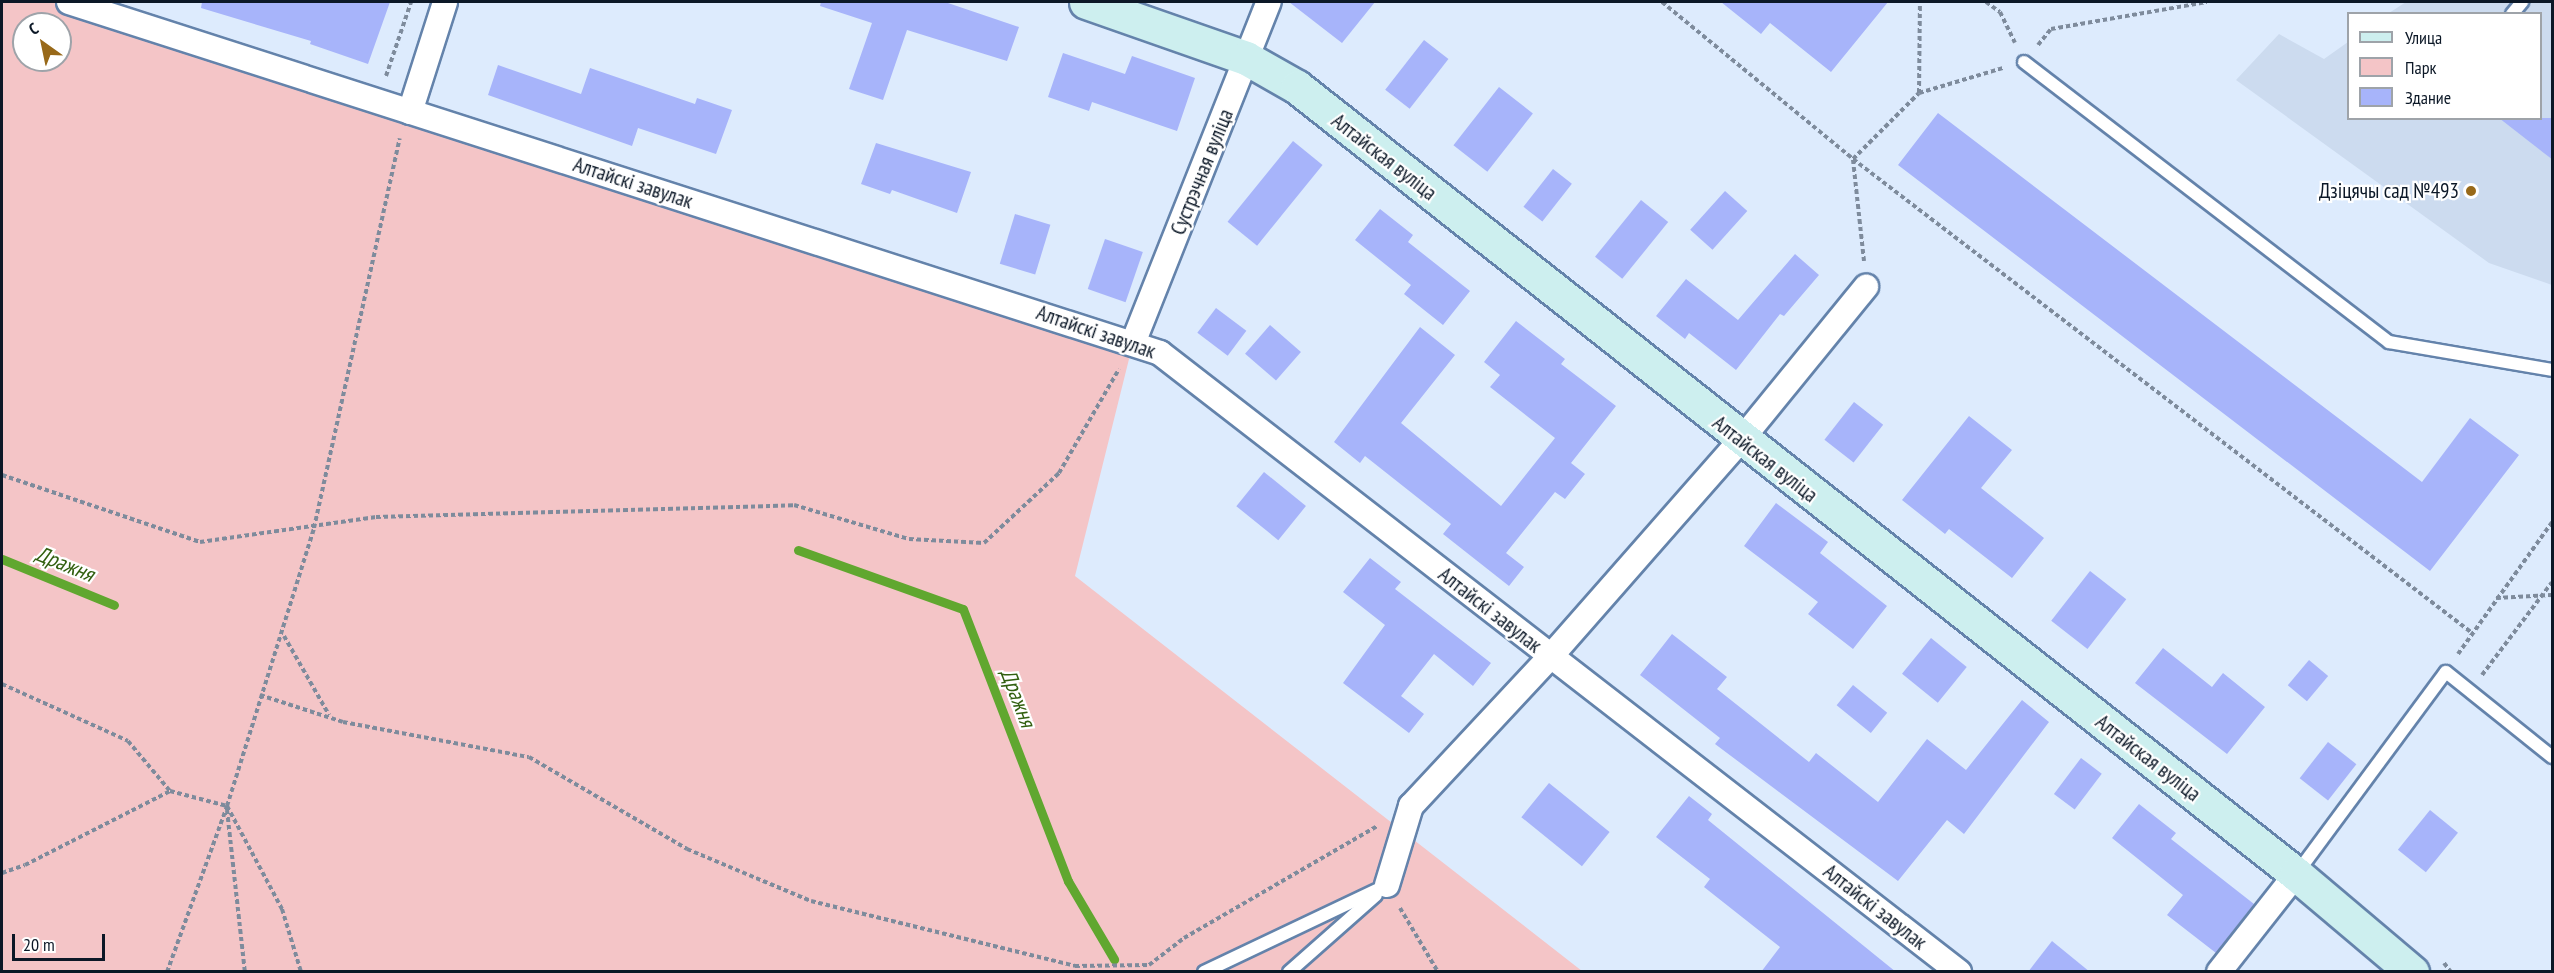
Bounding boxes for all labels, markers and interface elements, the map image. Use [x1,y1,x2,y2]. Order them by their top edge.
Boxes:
north arrow [12,12,72,72]
legend [2347,12,2542,120]
text: С [25,18,42,39]
text: Улица [2405,26,2442,49]
text: Парк [2405,56,2436,79]
text: Здание [2405,86,2451,109]
street label: Сустрэчная вуліца [1165,105,1239,239]
street label: Алтайская вуліца [1327,108,1441,206]
street label: Алтайскі завулак [570,152,696,214]
place label: Дзіцячы сад №493 [2319,178,2459,204]
marker: Дзіцячы сад №493 [2464,184,2478,198]
street label: Алтайскі завулак [1033,300,1159,364]
street label: Алтайская вуліца [1708,410,1822,508]
water label: Дражня [32,540,98,588]
street label: Алтайскі завулак [1433,562,1547,658]
water label: Дражня [995,665,1041,731]
street label: Алтайская вуліца [2091,709,2205,807]
street label: Алтайскі завулак [1818,859,1932,955]
scale bar [15,922,108,960]
text: 20 m [23,933,55,956]

